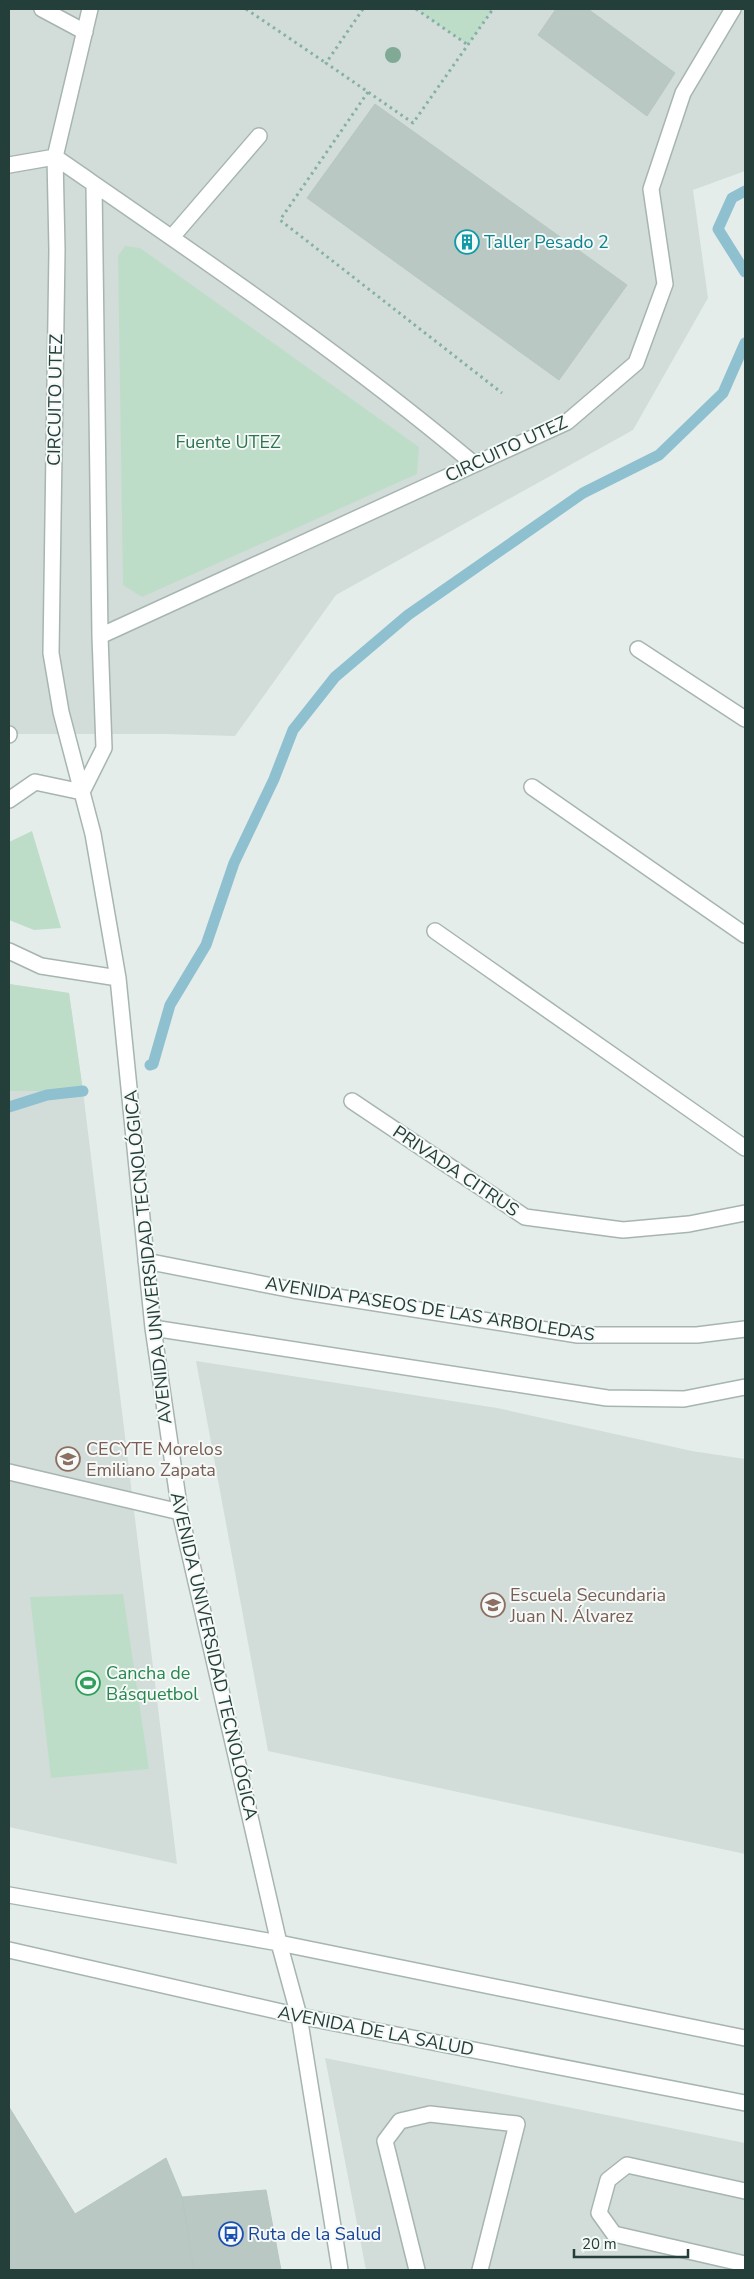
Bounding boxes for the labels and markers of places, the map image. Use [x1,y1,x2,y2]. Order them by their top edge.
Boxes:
building icon: Taller Pesado 2 [454,229,480,255]
place label: Taller Pesado 2 [484,230,609,254]
place label: CECYTE Morelos Emiliano Zapata [86,1437,223,1482]
school or university icon: CECYTE Morelos Emiliano Zapata [55,1446,81,1472]
place label: Escuela Secundaria Juan N. Álvarez [509,1583,666,1628]
school or university icon: Escuela Secundaria Juan N. Álvarez [480,1592,506,1618]
place label: Cancha de Básquetbol [106,1661,199,1706]
sports icon: Cancha de Básquetbol [75,1670,101,1696]
bus stop icon: Ruta de la Salud [218,2221,244,2247]
place label: Ruta de la Salud [248,2222,381,2246]

